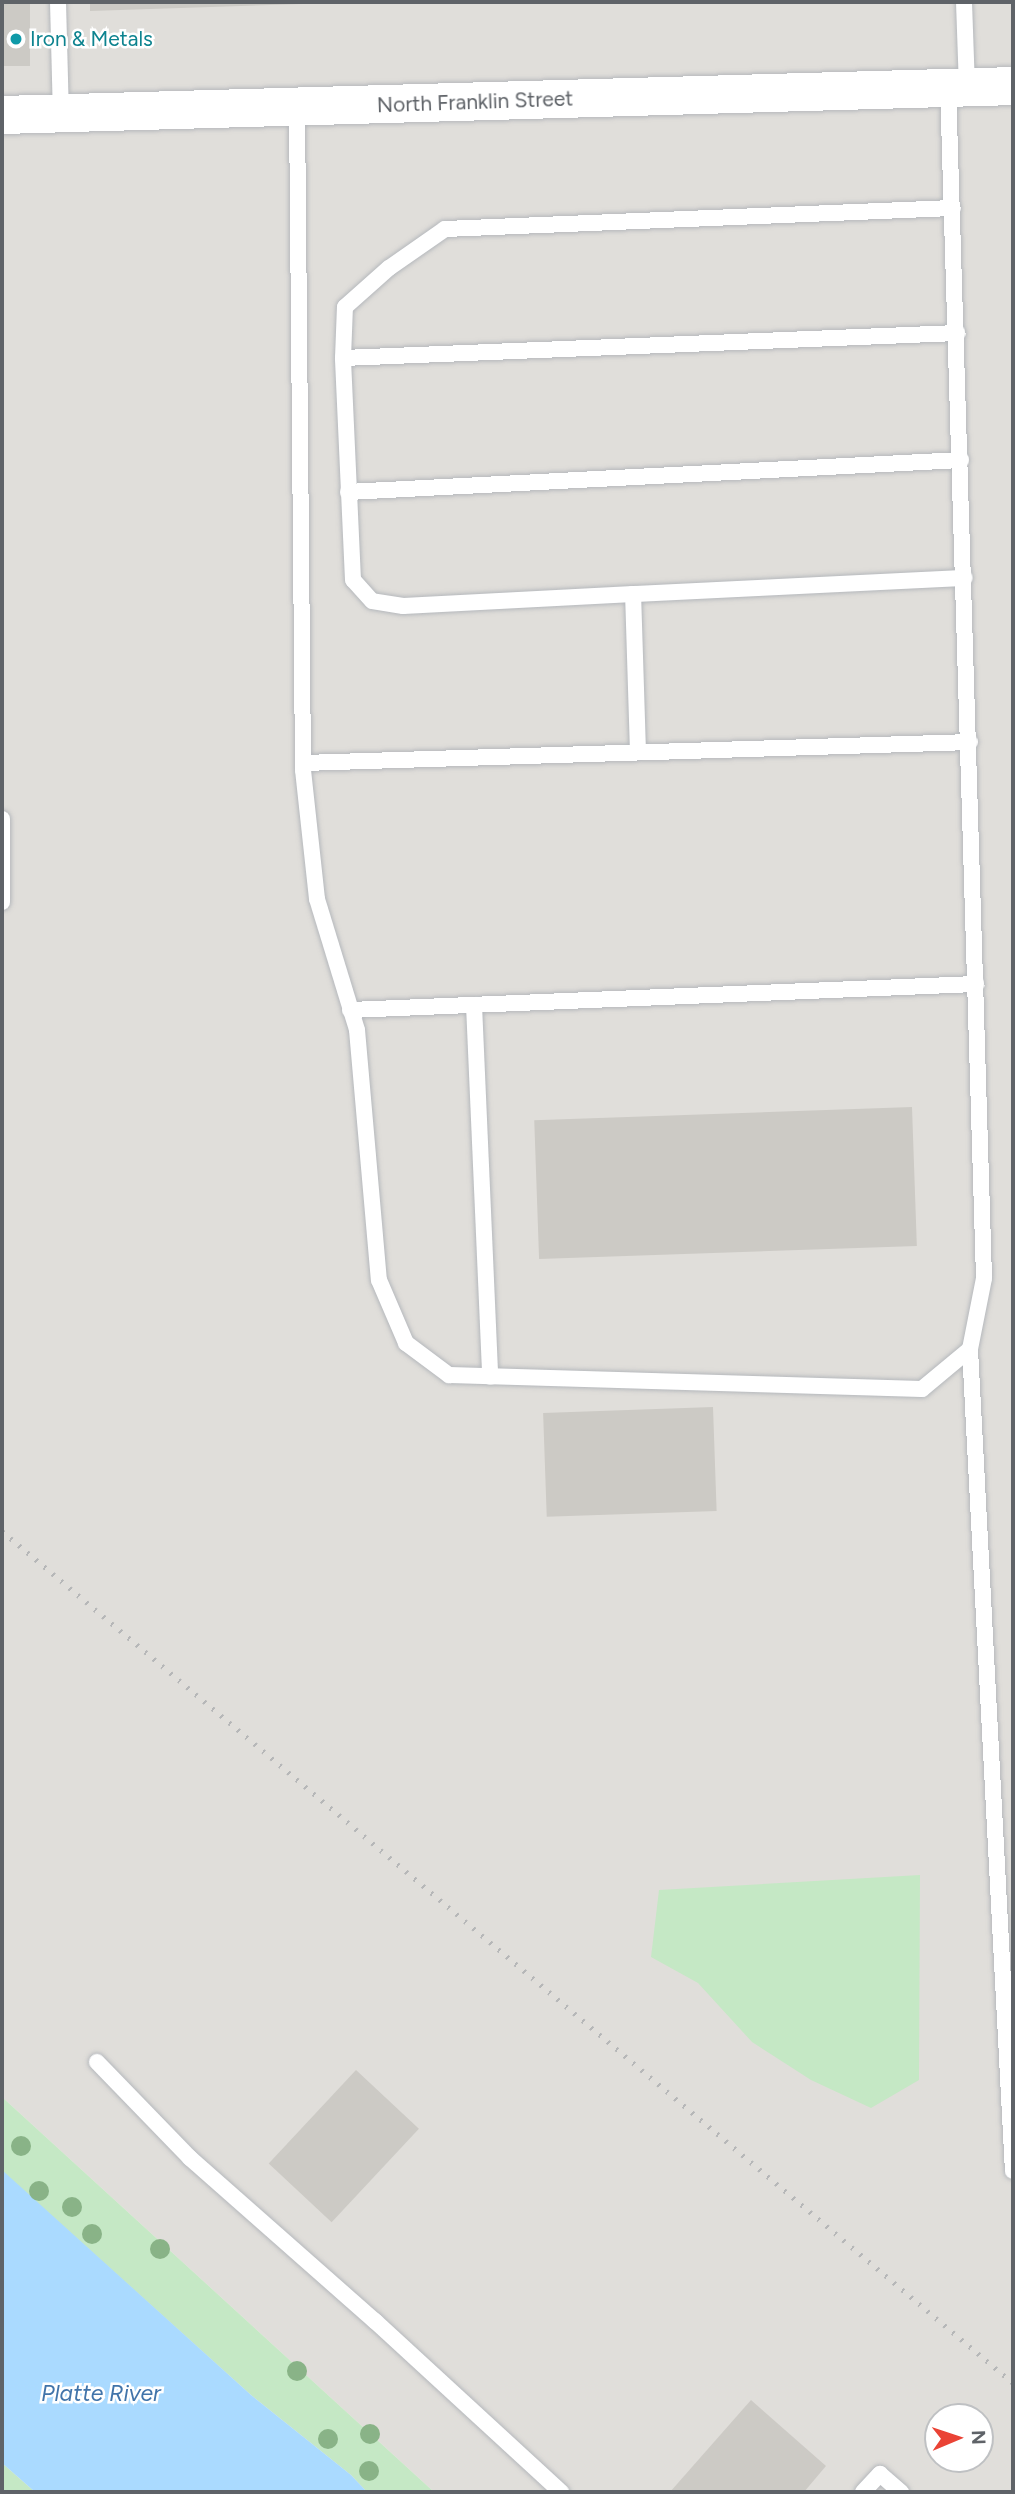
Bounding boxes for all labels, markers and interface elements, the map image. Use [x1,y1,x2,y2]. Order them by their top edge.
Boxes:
place label: Iron & Metals [30,26,153,52]
marker: Iron & Metals [8,31,24,47]
street label: North Franklin Street [376,86,574,118]
water label: Platte River [41,2379,161,2407]
north arrow [924,2403,994,2473]
text: N [967,2430,990,2445]

